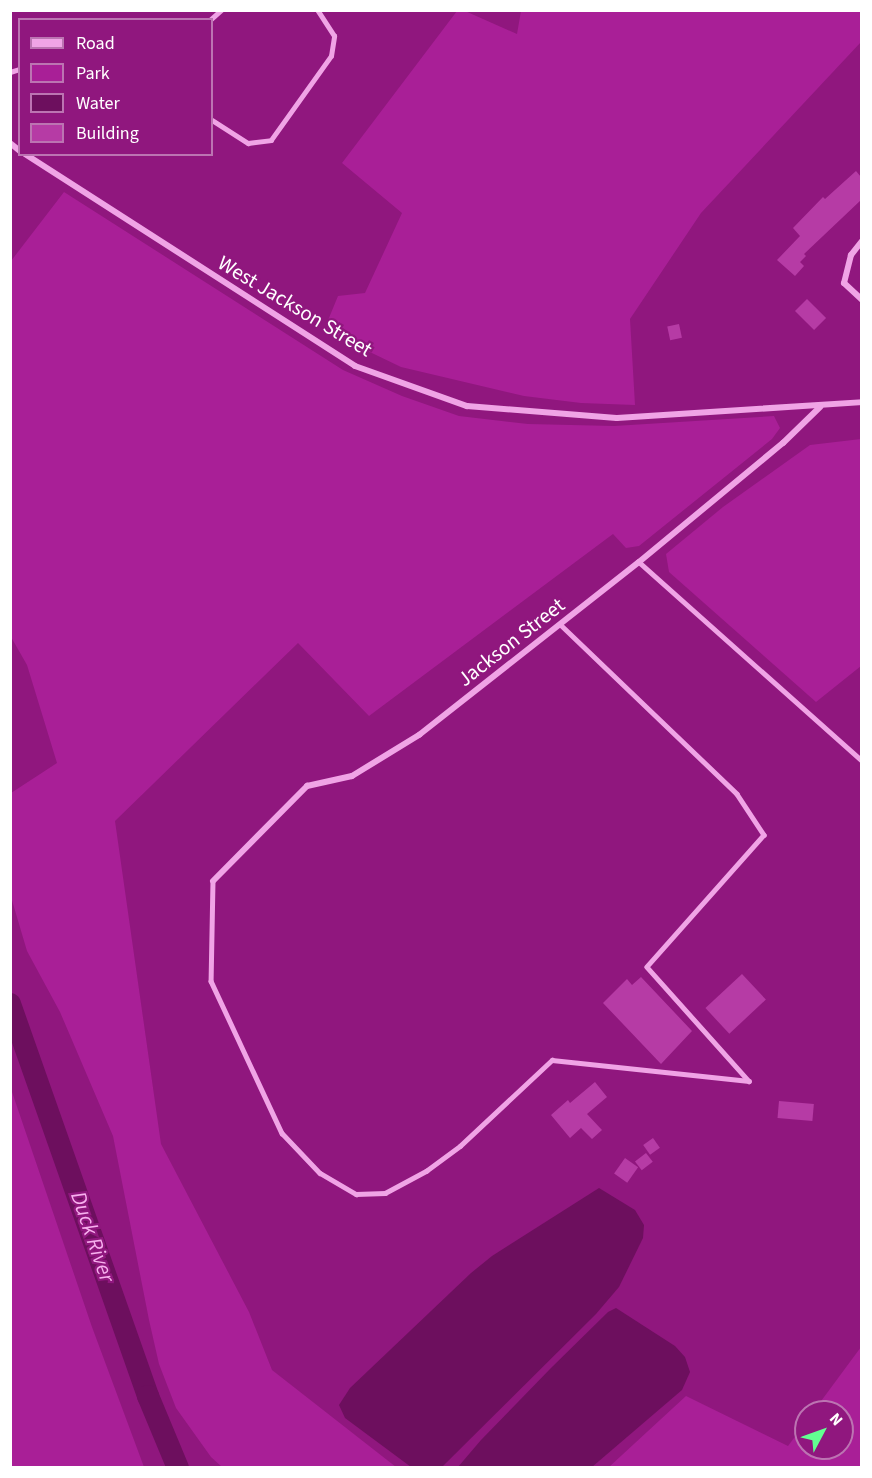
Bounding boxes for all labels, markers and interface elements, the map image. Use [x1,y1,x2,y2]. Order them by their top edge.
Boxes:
legend [18,18,213,156]
text: Road [76,31,115,56]
text: Park [76,61,110,86]
text: Water [76,91,120,116]
text: Building [76,121,139,146]
street label: West Jackson Street [213,250,377,362]
street label: Jackson Street [452,592,570,692]
water label: Duck River [64,1188,120,1286]
north arrow [794,1400,854,1460]
text: N [824,1408,848,1431]

